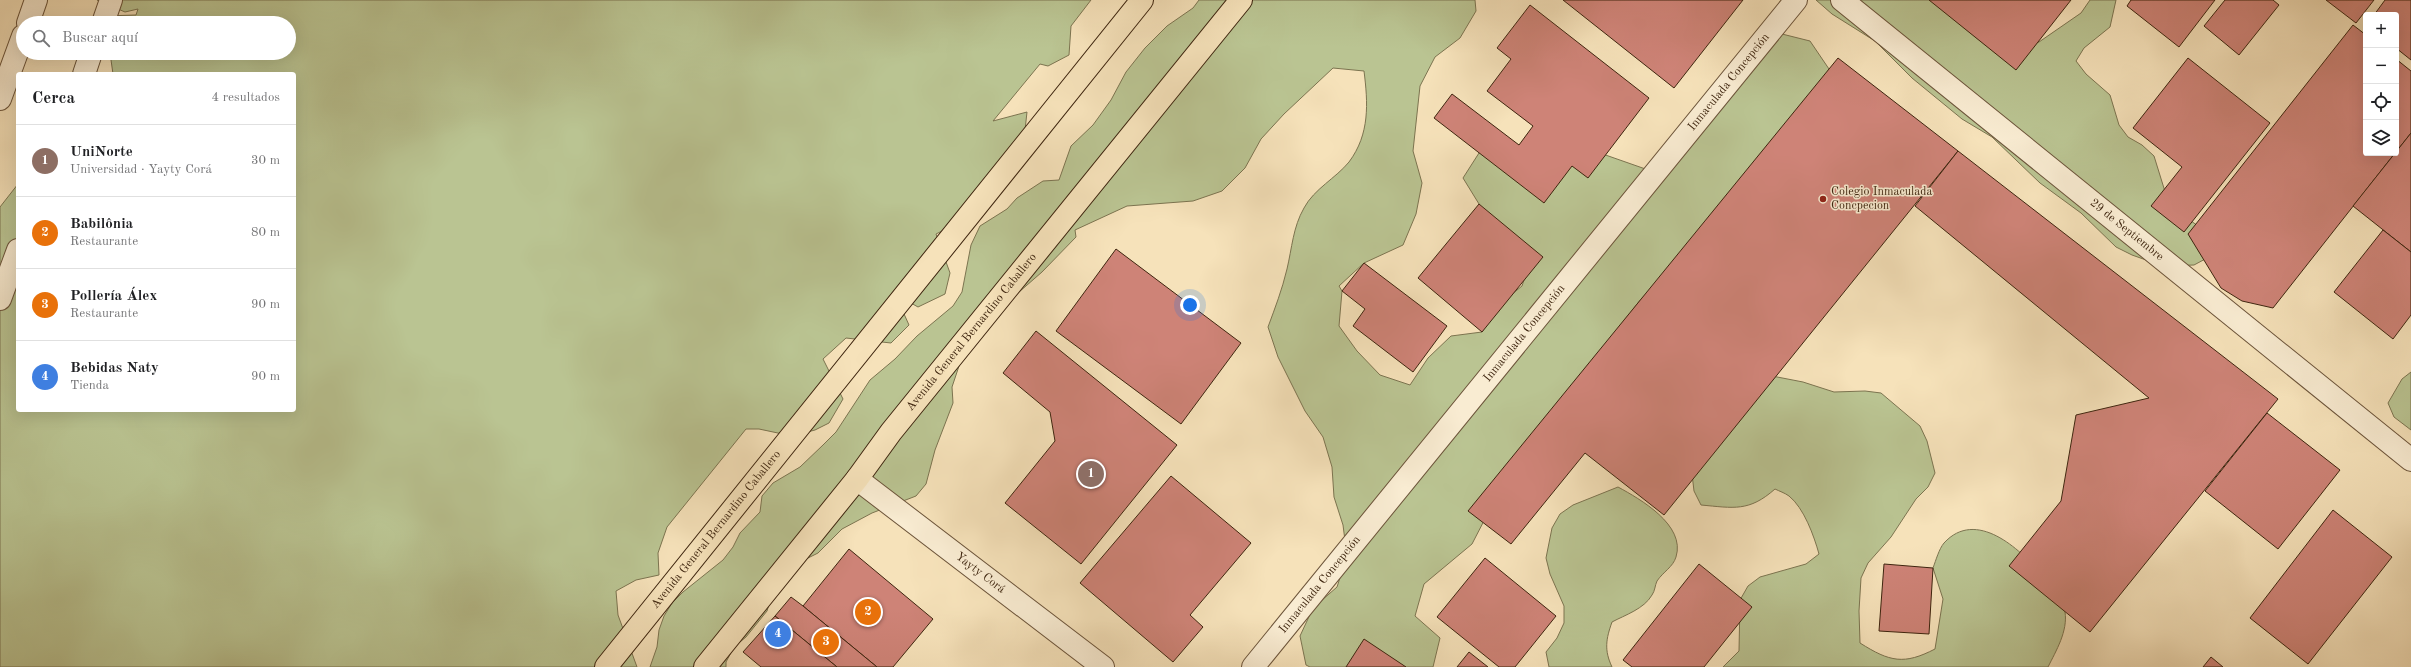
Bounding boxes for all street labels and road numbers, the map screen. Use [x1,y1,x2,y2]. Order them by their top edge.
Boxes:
street label: Inmaculada Concepción [1686,31,1772,133]
street label: 29 de Septiembre [2088,197,2166,264]
street label: Avenida General Bernardino Caballero [904,251,1039,413]
street label: Inmaculada Concepción [1481,282,1568,384]
street label: Avenida General Bernardino Caballero [649,448,783,611]
street label: Inmaculada Concepción [1277,533,1363,636]
street label: Yayty Corá [953,550,1007,596]

